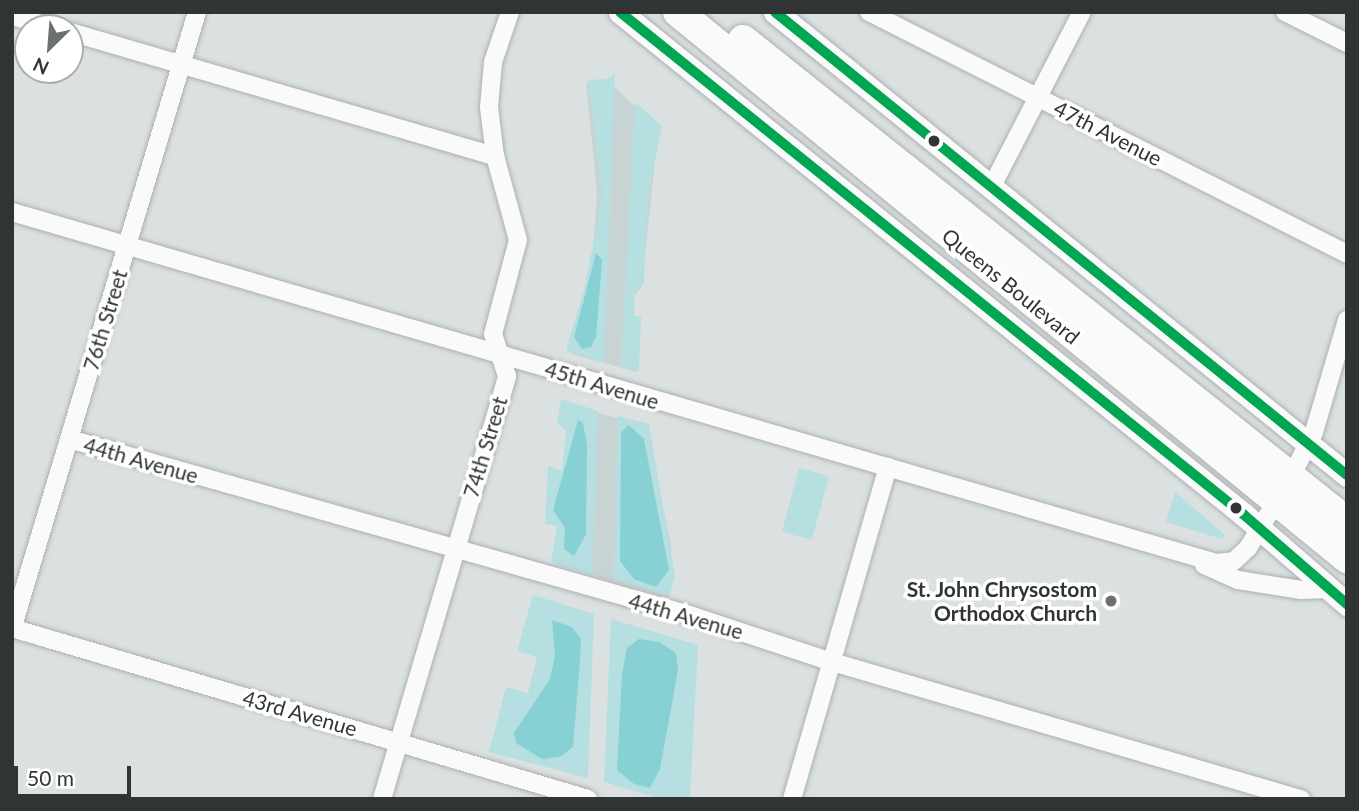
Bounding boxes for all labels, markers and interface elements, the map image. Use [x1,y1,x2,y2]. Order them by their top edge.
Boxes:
north arrow [14,14,84,84]
text: N [29,53,52,80]
street label: 47th Avenue [1049,95,1167,171]
unlabelled marker [927,134,941,148]
street label: Queens Boulevard [937,223,1085,349]
street label: 76th Street [78,266,132,374]
street label: 45th Avenue [542,356,662,414]
street label: 74th Street [458,393,512,501]
street label: 44th Avenue [81,432,201,488]
unlabelled marker [1229,501,1243,515]
place label: St. John Chrysostom Orthodox Church [906,576,1097,626]
street label: 44th Avenue [626,588,746,644]
marker: St. John Chrysostom Orthodox Church [1103,593,1119,609]
street label: 43rd Avenue [240,685,360,741]
scale bar [18,752,135,796]
text: 50 m [27,765,74,790]

